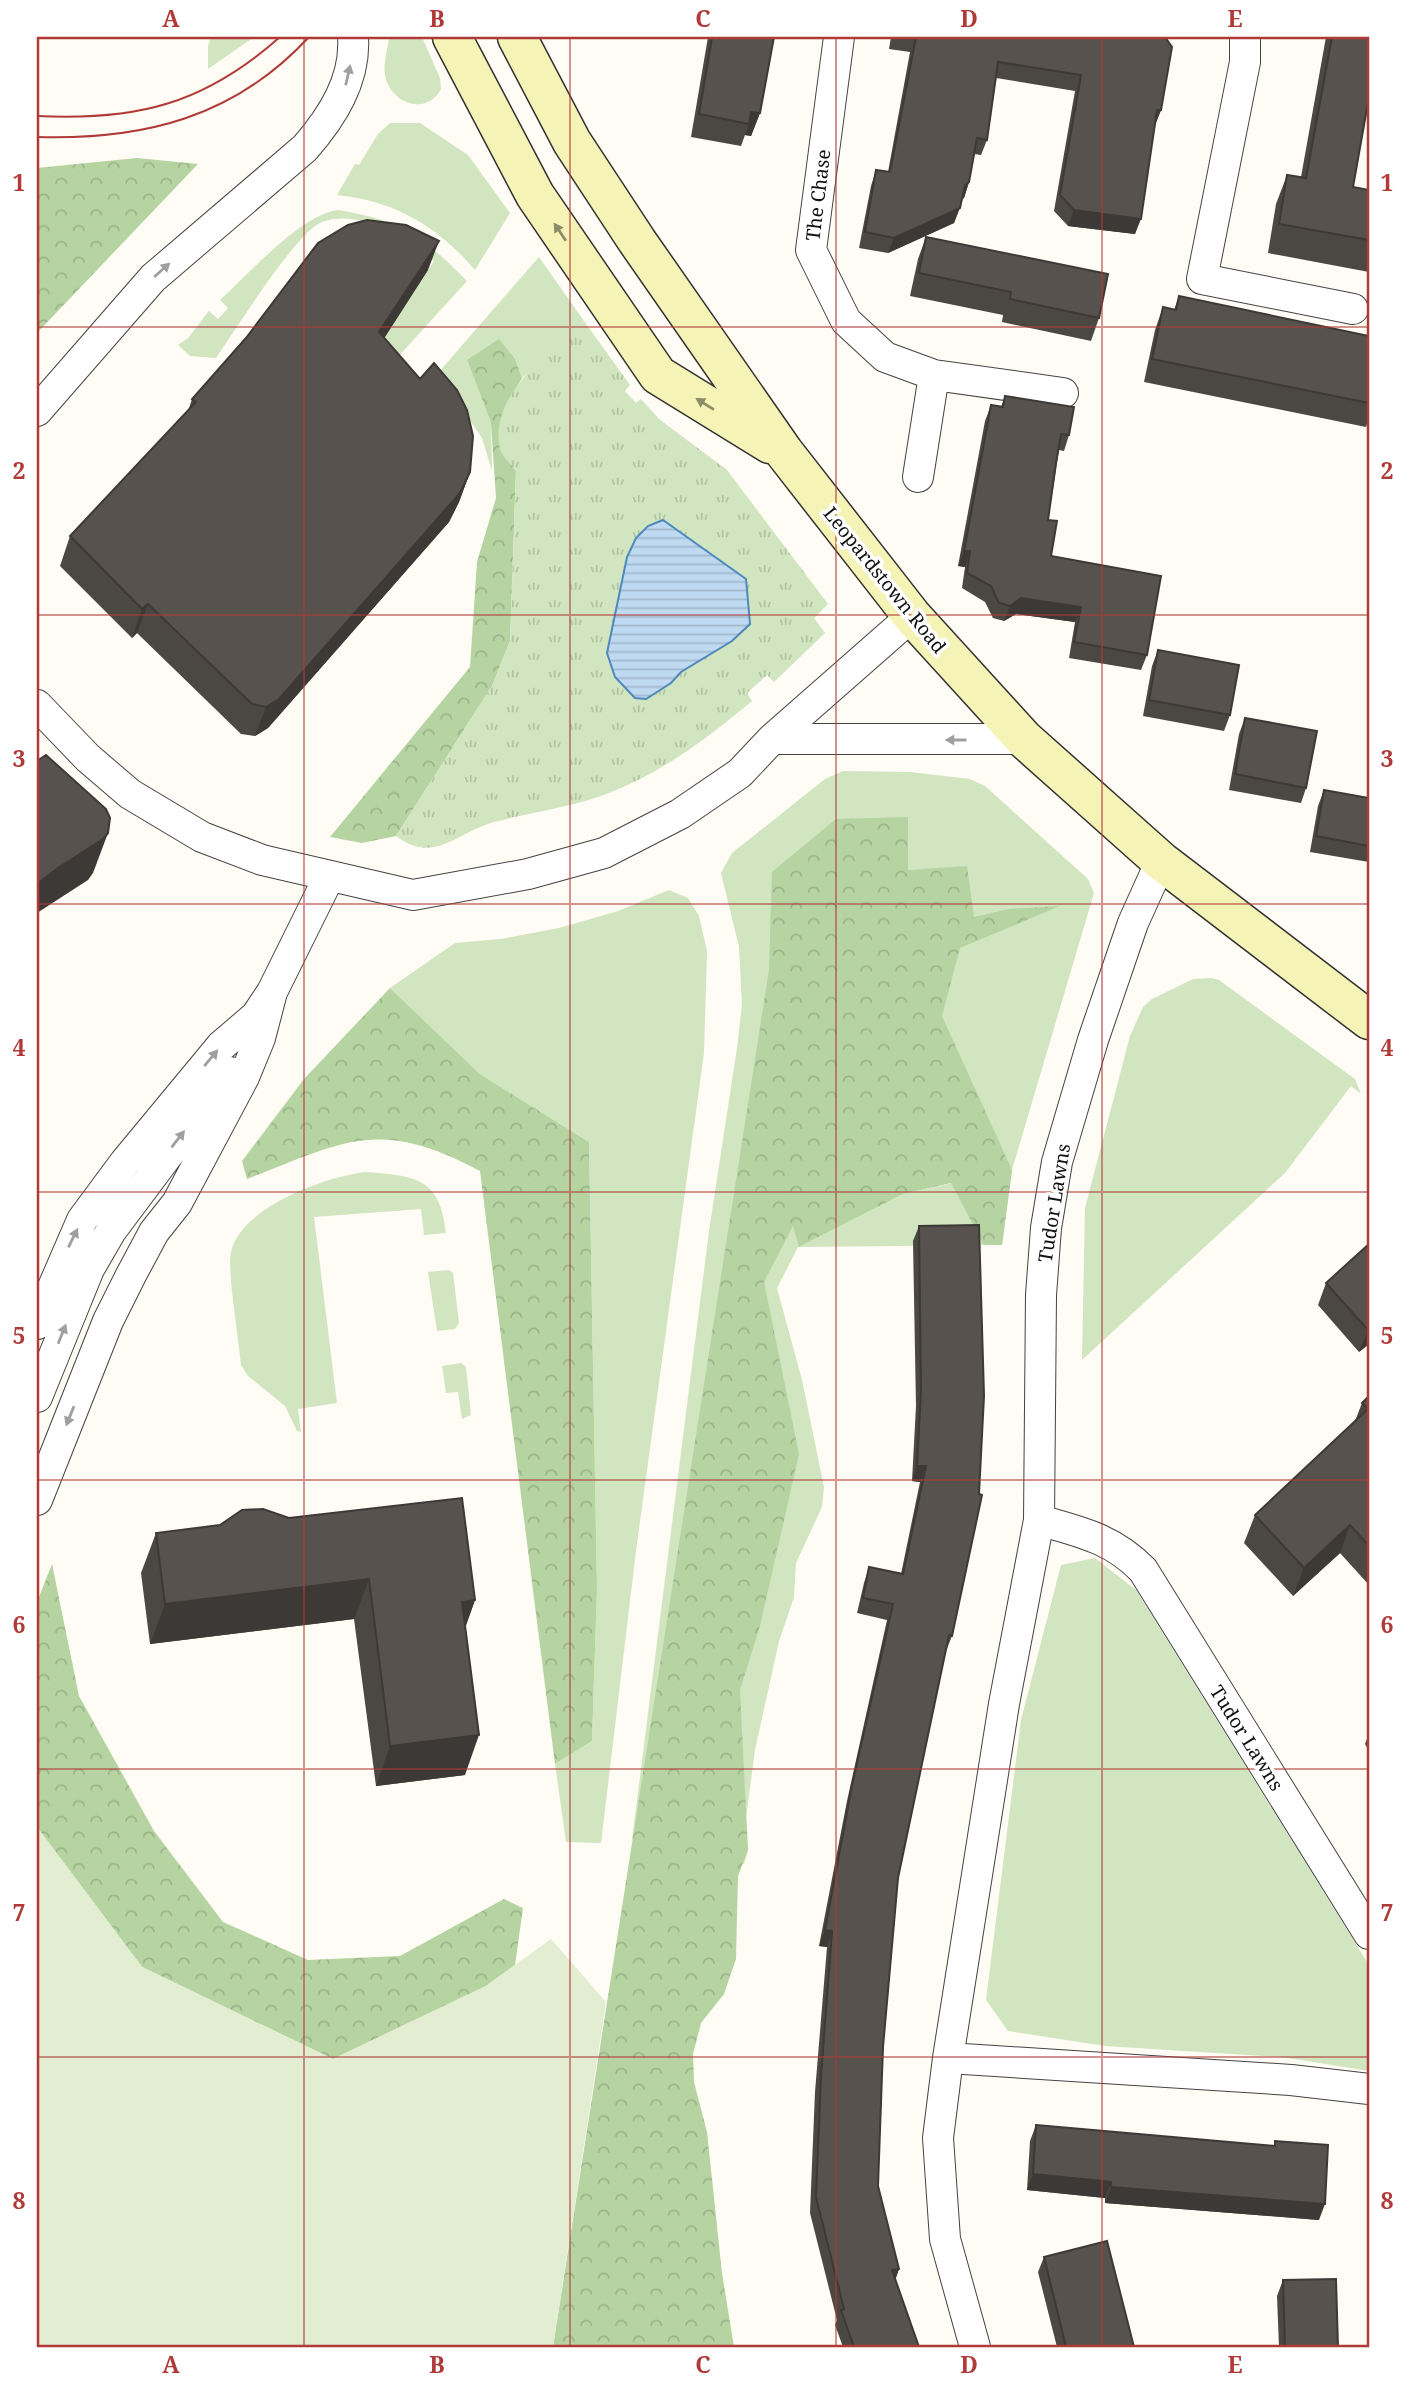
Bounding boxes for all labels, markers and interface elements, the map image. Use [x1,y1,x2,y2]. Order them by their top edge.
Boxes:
text: A [162,2,180,34]
text: B [429,2,445,34]
text: C [695,2,711,34]
text: D [960,2,978,34]
text: E [1227,2,1243,34]
one-way arrow [343,64,354,86]
street label: The Chase [799,148,837,242]
text: 1 [13,166,26,198]
text: 1 [1381,166,1394,198]
one-way arrow [554,222,567,242]
one-way arrow [153,262,171,278]
one-way arrow [695,397,714,410]
text: 2 [13,454,26,486]
text: 2 [1381,454,1394,486]
street label: Leopardstown Road [818,501,952,659]
one-way arrow [945,734,967,746]
text: 3 [13,742,26,774]
text: 3 [1381,742,1394,774]
text: 4 [13,1031,26,1063]
text: 4 [1381,1031,1394,1063]
one-way arrow [204,1050,219,1068]
one-way arrow [171,1131,186,1149]
street label: Tudor Lawns [1032,1142,1076,1264]
one-way arrow [67,1228,79,1248]
text: 5 [13,1319,26,1351]
text: 5 [1381,1319,1394,1351]
one-way arrow [57,1323,68,1344]
one-way arrow [64,1406,75,1427]
text: 6 [13,1608,26,1640]
text: 6 [1381,1608,1394,1640]
street label: Tudor Lawns [1204,1680,1290,1796]
text: 7 [13,1896,26,1928]
text: 7 [1381,1896,1394,1928]
text: 8 [13,2184,26,2216]
text: 8 [1381,2184,1394,2216]
text: A [162,2348,180,2380]
text: B [429,2348,445,2380]
text: C [695,2348,711,2380]
text: D [960,2348,978,2380]
text: E [1227,2348,1243,2380]

